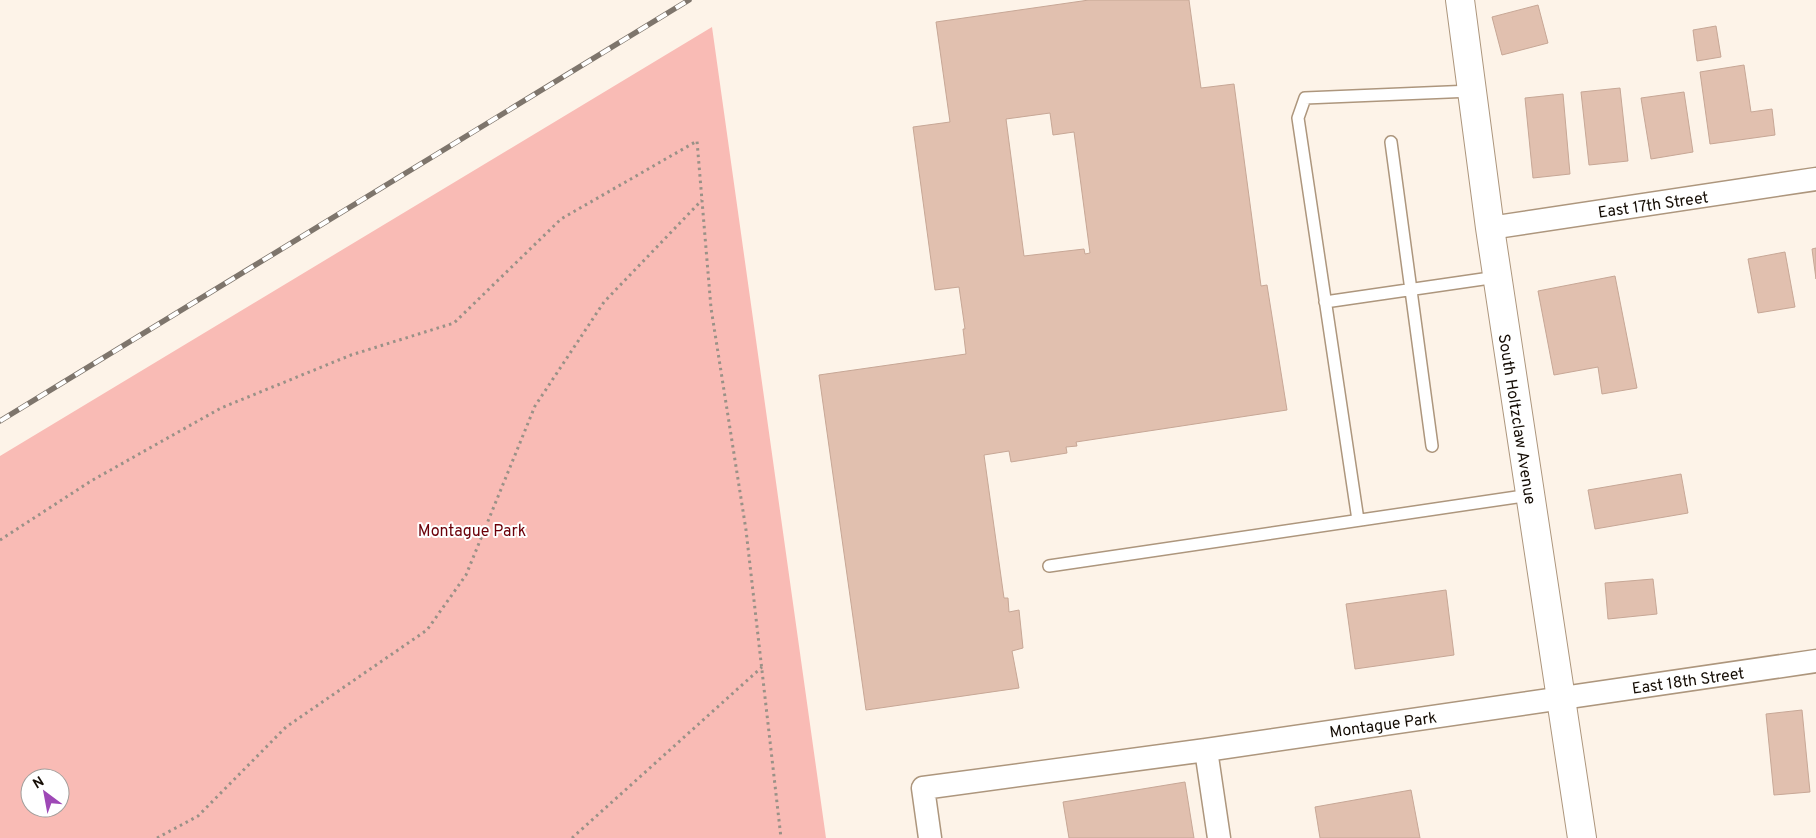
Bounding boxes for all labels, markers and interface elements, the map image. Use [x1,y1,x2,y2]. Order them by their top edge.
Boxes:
street label: East 17th Street [1597,188,1710,224]
street label: South Holtzclaw Avenue [1493,333,1539,506]
park label: Montague Park [418,522,526,542]
street label: East 18th Street [1631,664,1746,700]
street label: Montague Park [1328,709,1438,743]
north arrow [20,768,70,818]
text: N [30,773,48,793]

